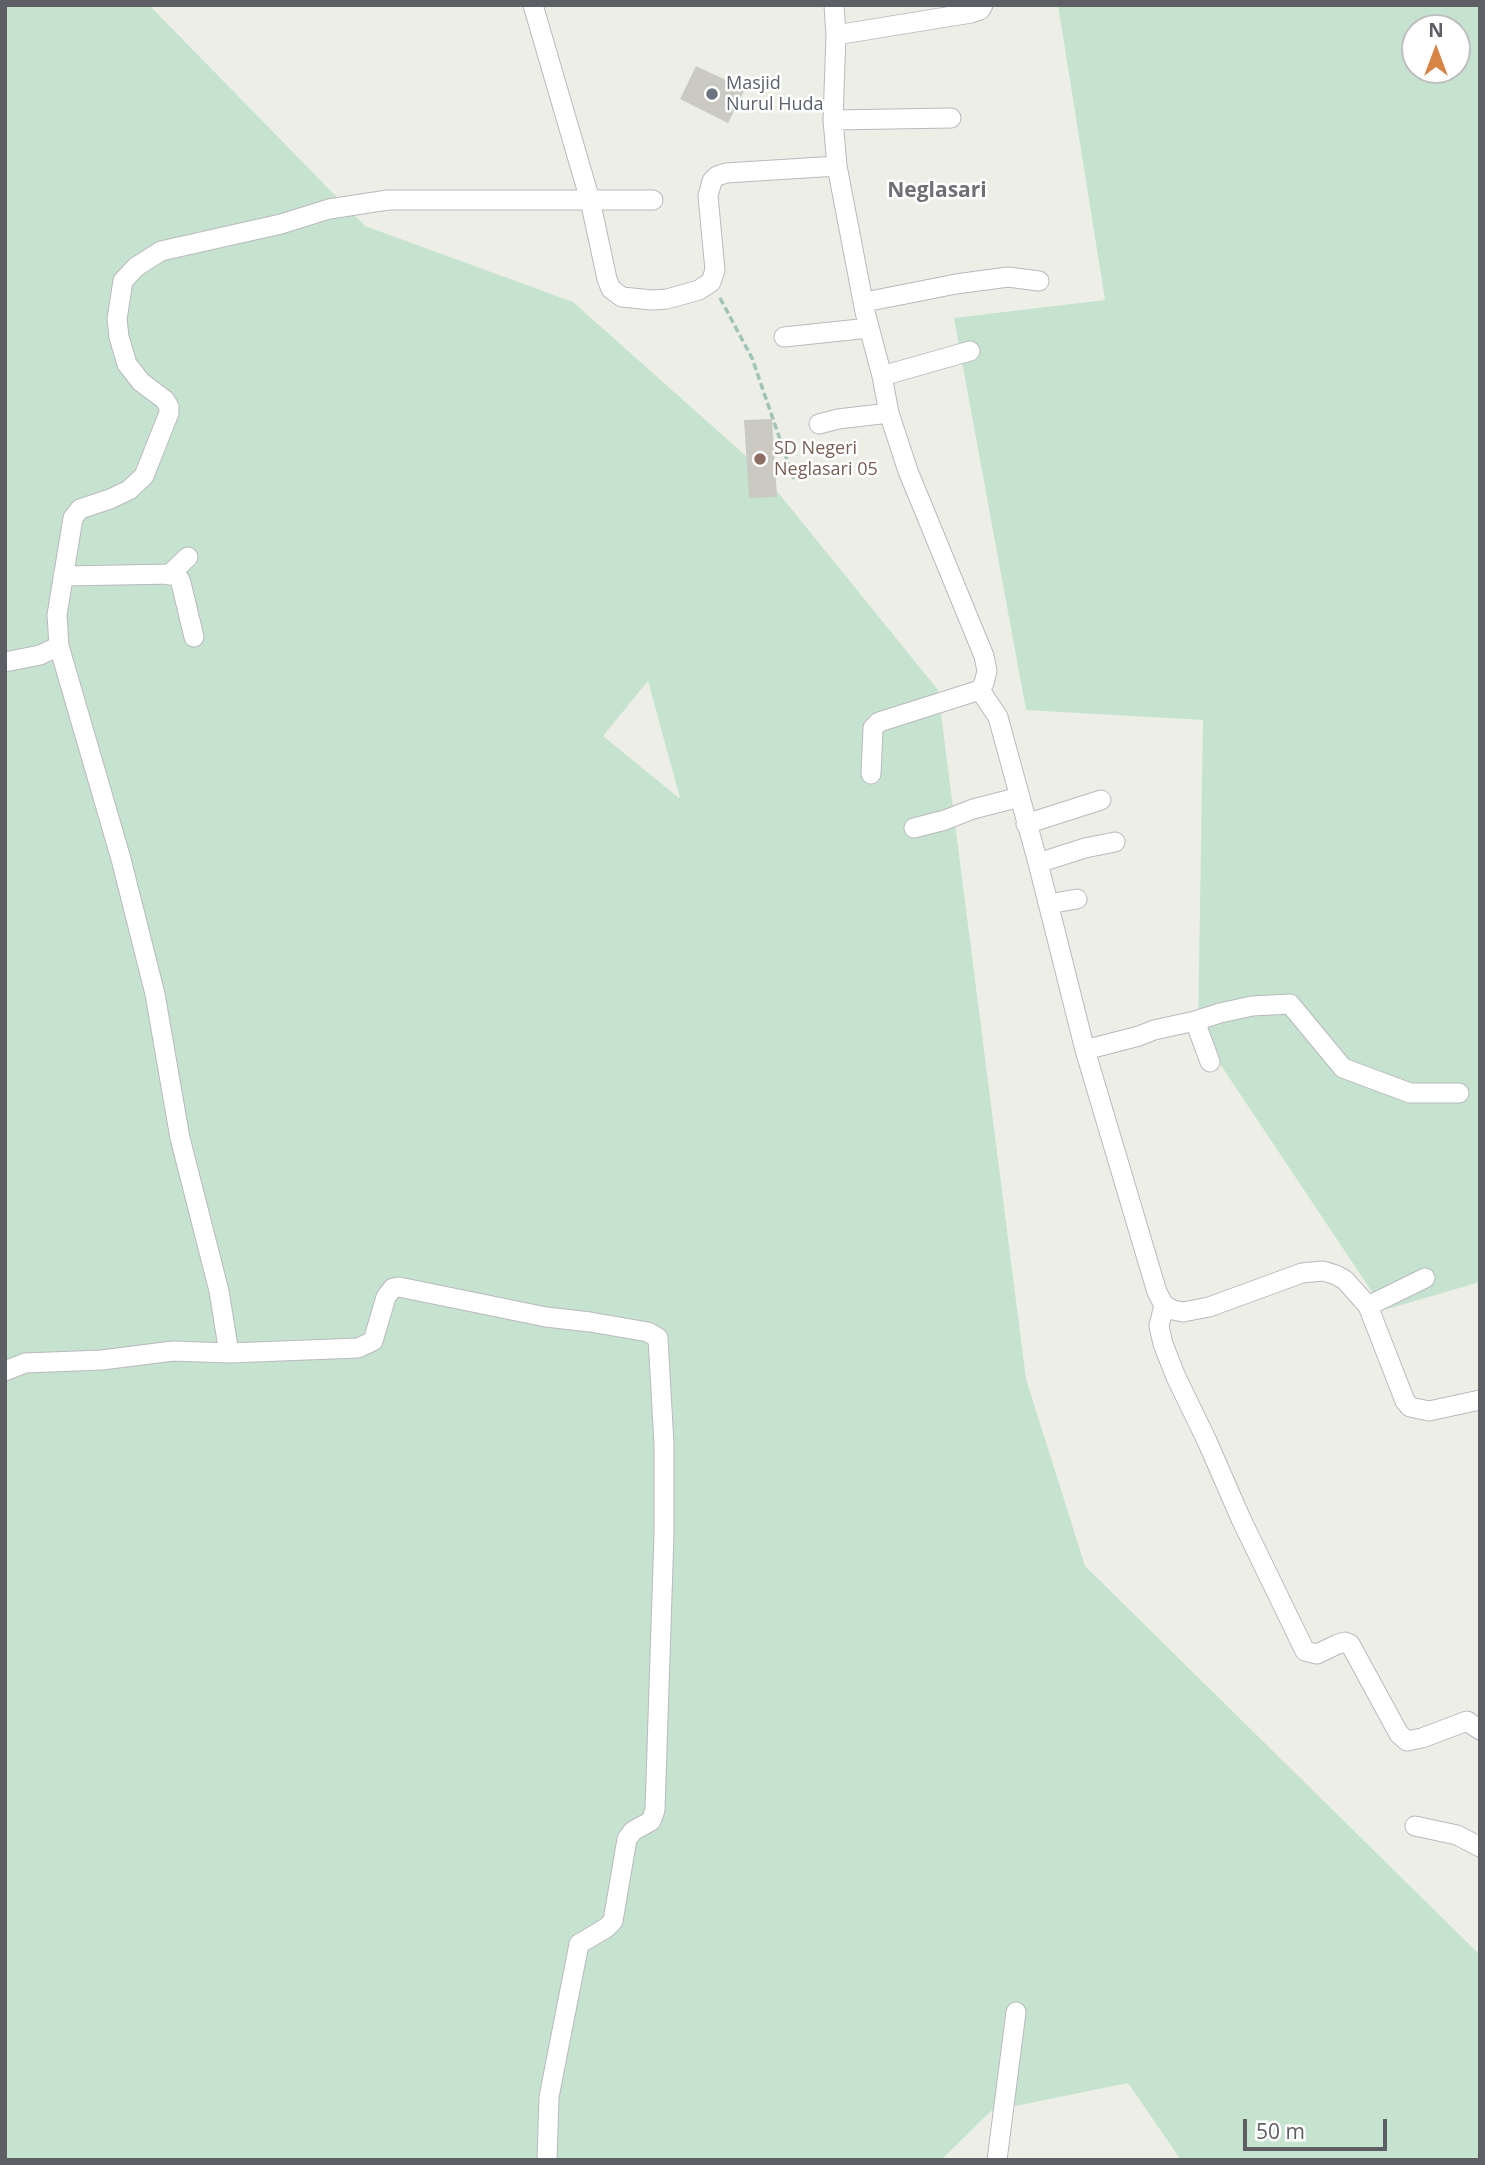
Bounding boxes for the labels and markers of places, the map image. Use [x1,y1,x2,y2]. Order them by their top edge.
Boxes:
place label: Masjid Nurul Huda [726,73,824,116]
marker: Masjid Nurul Huda [704,86,720,102]
place label: SD Negeri Neglasari 05 [774,438,878,480]
marker: SD Negeri Neglasari 05 [752,451,768,467]

